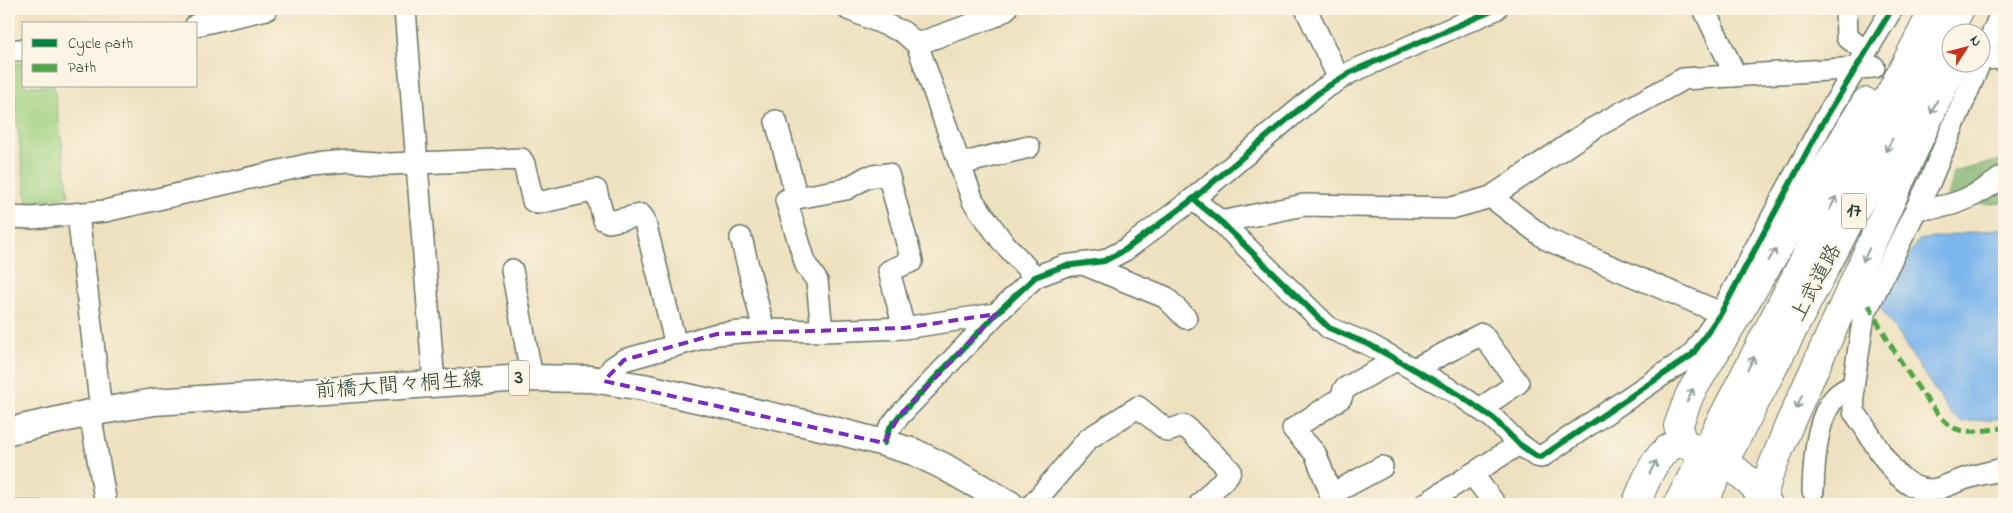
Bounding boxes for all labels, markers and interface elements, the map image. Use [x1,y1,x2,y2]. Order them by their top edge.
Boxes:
legend [22,22,198,88]
north arrow [1940,22,1990,72]
text: N [1964,31,1987,51]
text: Cycle path [68,33,133,56]
text: Path [68,57,96,79]
one-way arrow [1929,99,1938,114]
one-way arrow [1884,137,1893,152]
road number: 17 [1842,194,1866,228]
one-way arrow [1829,196,1838,211]
street label: 上武道路 [1784,239,1850,327]
one-way arrow [1861,247,1871,262]
one-way arrow [1768,249,1778,263]
one-way arrow [1747,356,1756,371]
road number: 3 [509,360,529,396]
street label: 前橋大間々桐生線 [314,365,484,407]
one-way arrow [1686,388,1695,403]
one-way arrow [1794,394,1804,409]
one-way arrow [1649,460,1658,475]

